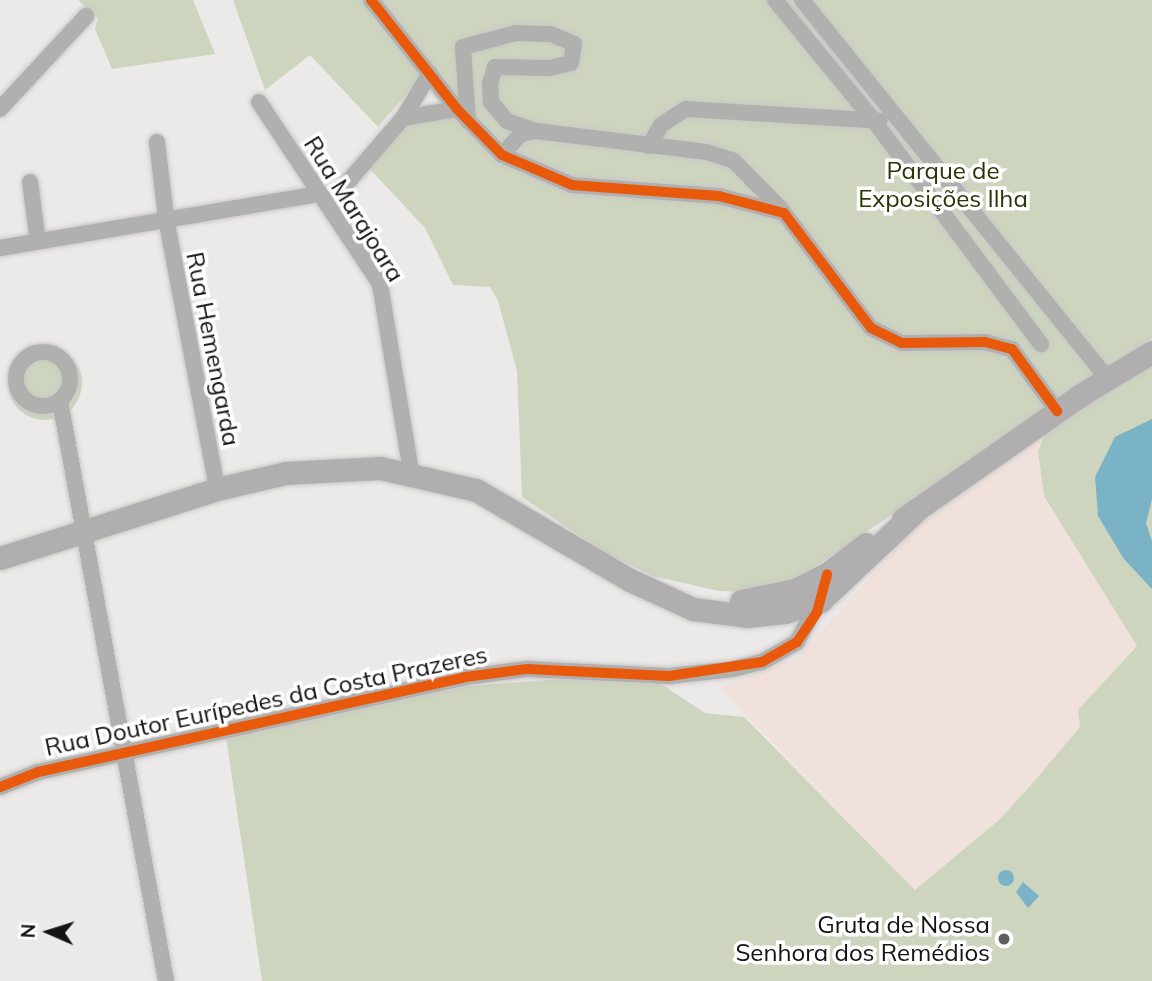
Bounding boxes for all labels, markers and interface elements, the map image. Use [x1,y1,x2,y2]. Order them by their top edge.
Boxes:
street label: Rua Marajoara [298,131,410,287]
park label: Parque de Exposições Ilha [858,157,1028,213]
street label: Rua Hemengarda [180,250,246,448]
street label: Rua Doutor Eurípedes da Costa Prazeres [42,640,490,762]
north arrow [14,897,84,967]
place label: Gruta de Nossa Senhora dos Remédios [735,911,990,967]
text: N [16,923,40,939]
marker: Gruta de Nossa Senhora dos Remédios [996,931,1012,947]

